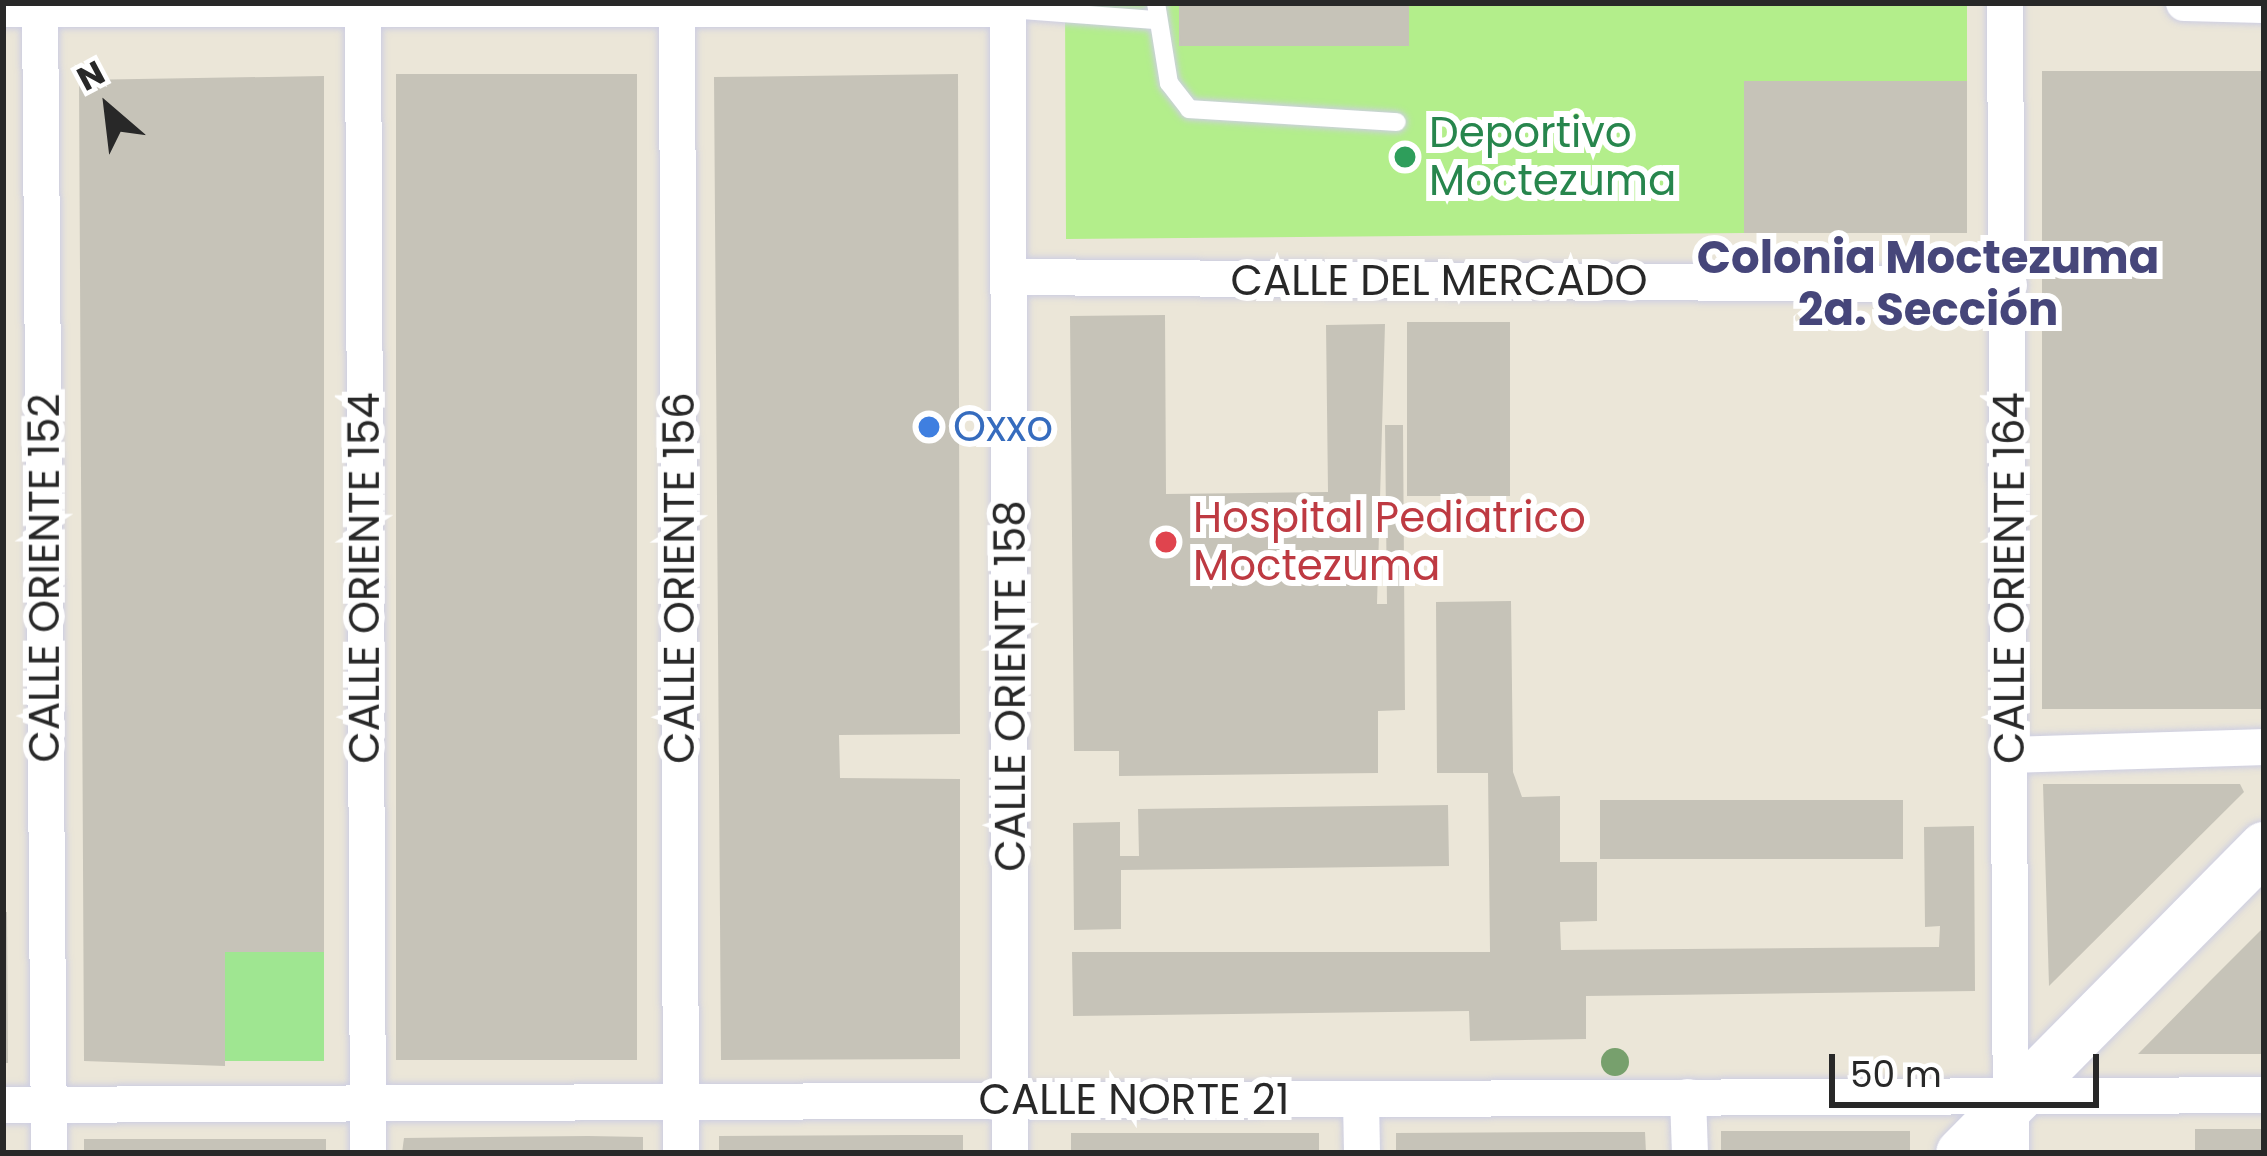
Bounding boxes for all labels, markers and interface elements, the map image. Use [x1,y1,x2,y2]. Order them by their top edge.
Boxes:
north arrow [48,48,168,168]
text: N [69,49,113,102]
place label: Deportivo Moctezuma [1429,108,1677,207]
marker: Deportivo Moctezuma [1392,144,1418,170]
district label: Colonia Moctezuma 2a. Sección [1697,231,2159,337]
street label: CALLE DEL MERCADO [1230,256,1648,306]
street label: CALLE ORIENTE 154 [340,392,390,764]
street label: CALLE ORIENTE 156 [655,392,705,764]
street label: CALLE ORIENTE 164 [1985,392,2035,764]
street label: CALLE ORIENTE 152 [20,393,70,763]
place label: Oxxo [953,402,1053,452]
marker: Oxxo [916,414,942,440]
place label: Hospital Pediatrico Moctezuma [1193,493,1586,592]
street label: CALLE ORIENTE 158 [986,500,1036,872]
marker: Hospital Pediatrico Moctezuma [1150,526,1182,558]
scale bar [1835,1030,2105,1104]
text: 50 m [1850,1049,1942,1100]
street label: CALLE NORTE 21 [979,1075,1289,1125]

